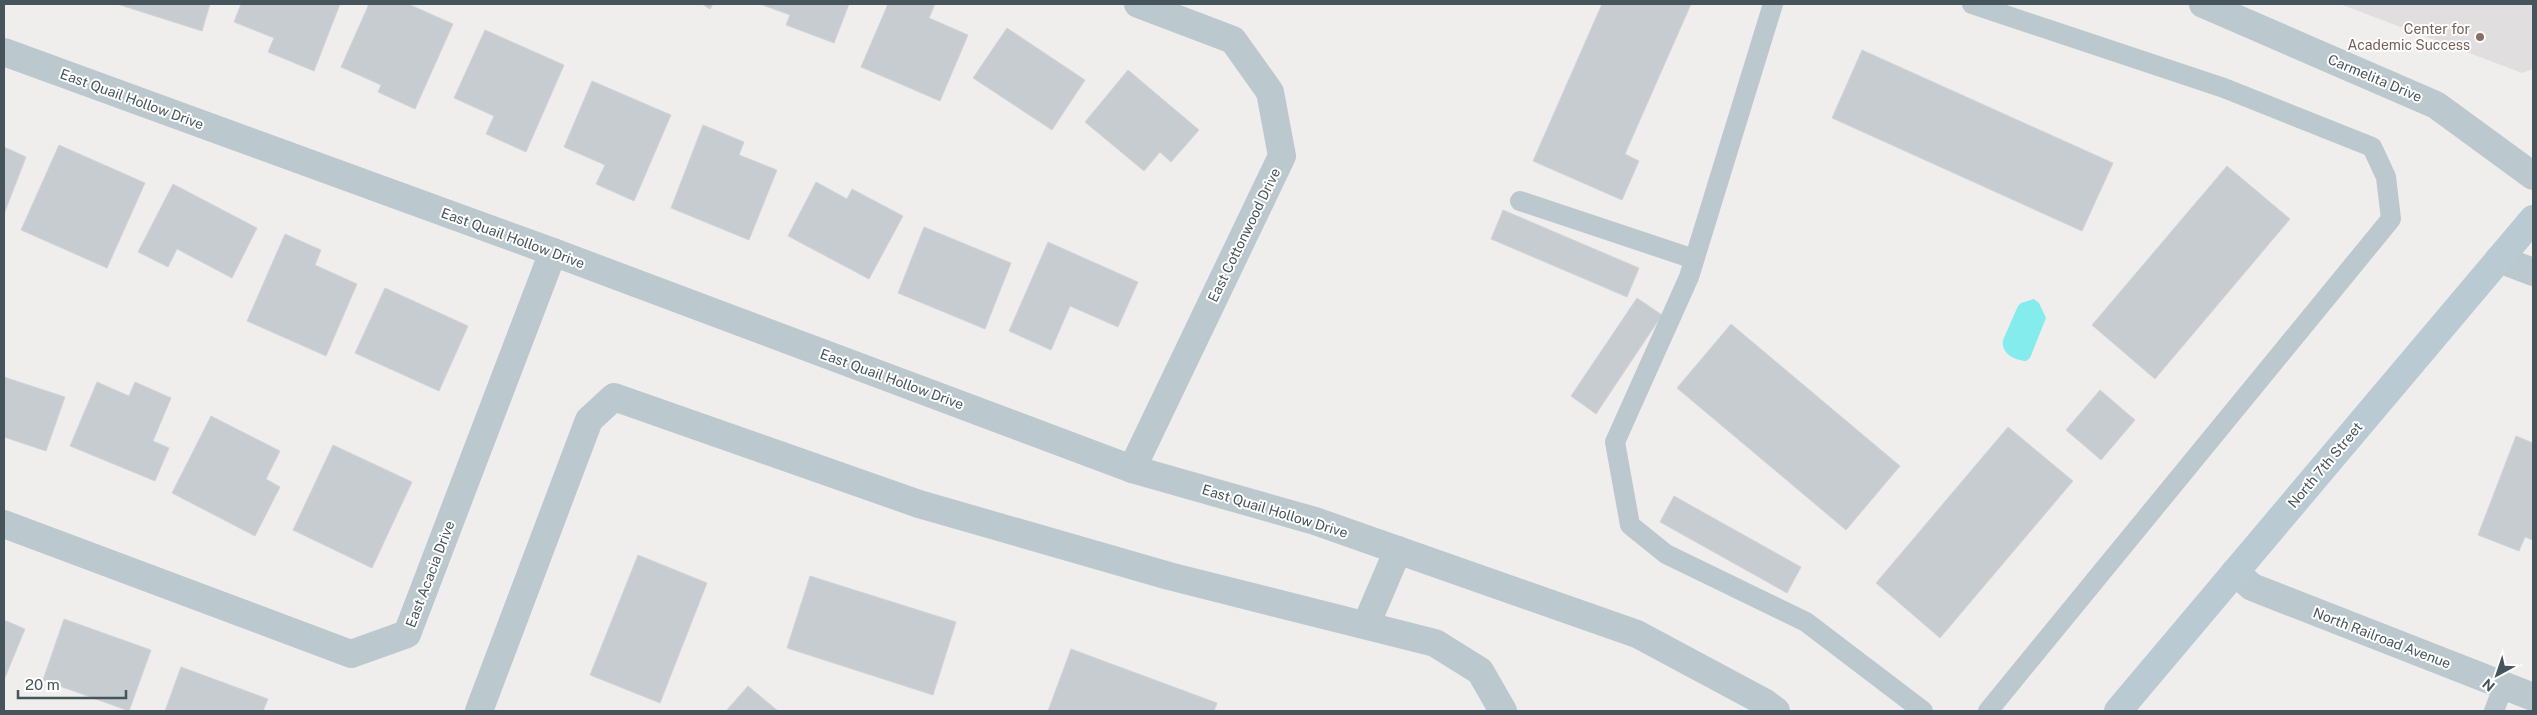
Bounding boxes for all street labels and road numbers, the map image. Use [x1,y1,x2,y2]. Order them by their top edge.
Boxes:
street label: Carmelita Drive [2326,51,2424,105]
street label: East Quail Hollow Drive [58,66,206,132]
street label: East Cottonwood Drive [1205,165,1283,305]
street label: East Quail Hollow Drive [439,205,587,271]
street label: East Quail Hollow Drive [818,346,966,412]
street label: North 7th Street [2285,419,2365,511]
street label: East Quail Hollow Drive [1200,481,1350,541]
street label: East Acacia Drive [402,518,458,629]
street label: North Railroad Avenue [2311,604,2453,672]

